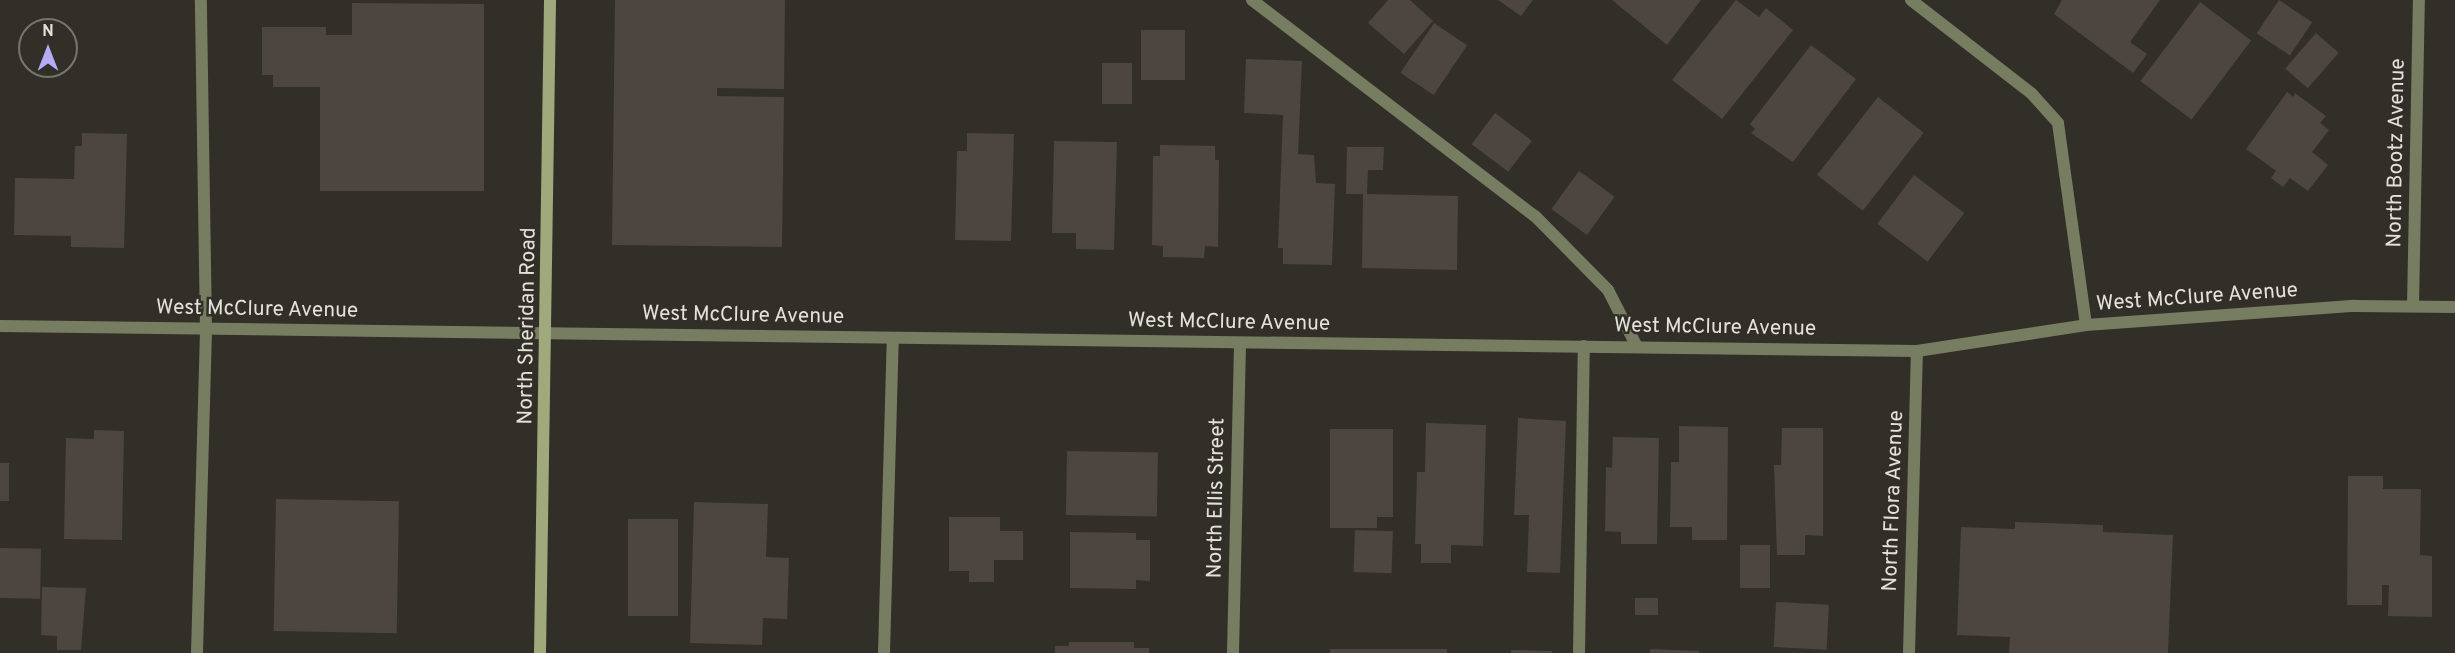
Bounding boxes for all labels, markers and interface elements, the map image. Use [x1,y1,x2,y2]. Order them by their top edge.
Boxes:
north arrow [18,18,78,78]
text: N [42,22,54,42]
street label: North Bootz Avenue [2383,58,2411,248]
street label: North Sheridan Road [514,227,542,425]
street label: West McClure Avenue [2095,278,2299,318]
street label: West McClure Avenue [155,296,359,324]
street label: West McClure Avenue [641,302,845,330]
street label: West McClure Avenue [1127,309,1331,337]
street label: West McClure Avenue [1613,314,1817,342]
street label: North Flora Avenue [1878,410,1910,592]
street label: North Ellis Street [1203,417,1231,579]

